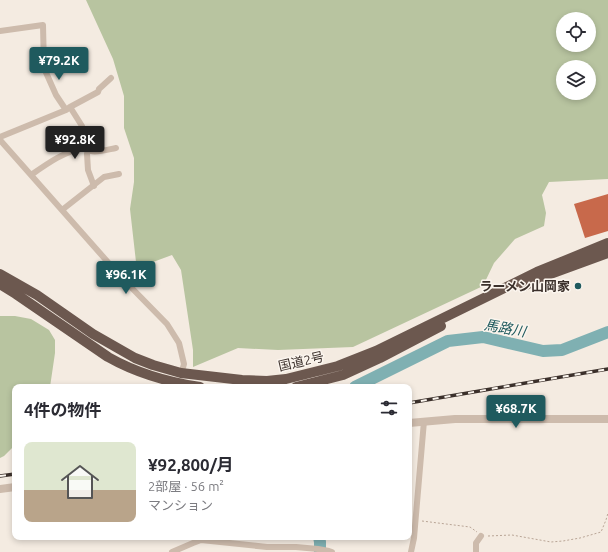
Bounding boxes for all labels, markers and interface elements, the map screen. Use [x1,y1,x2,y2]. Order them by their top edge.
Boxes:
map controls [556,12,596,100]
button: locate [556,12,596,52]
pin: ¥79.2K [26,47,92,81]
text: ¥79.2K [38,53,80,67]
button: layers [556,60,596,100]
pin: ¥92.8K [42,126,108,160]
text: ¥92.8K [54,132,96,146]
pin: ¥96.1K [93,261,159,295]
text: ¥96.1K [105,267,147,281]
place label: ラーメン山岡家 [480,279,570,293]
marker: ラーメン山岡家 [573,281,583,291]
water label: 馬路川 [483,316,529,340]
street label: 国道2号 [277,349,325,373]
pin: ¥68.7K [483,395,549,429]
icon: filters [378,397,400,419]
text: 4件の物件 [24,400,102,419]
text: ¥68.7K [495,401,537,415]
text: ¥92,800/月 [148,455,234,474]
icon: home [56,458,104,506]
text: 2部屋 · 56 m² [148,479,224,493]
text: マンション [148,498,213,512]

